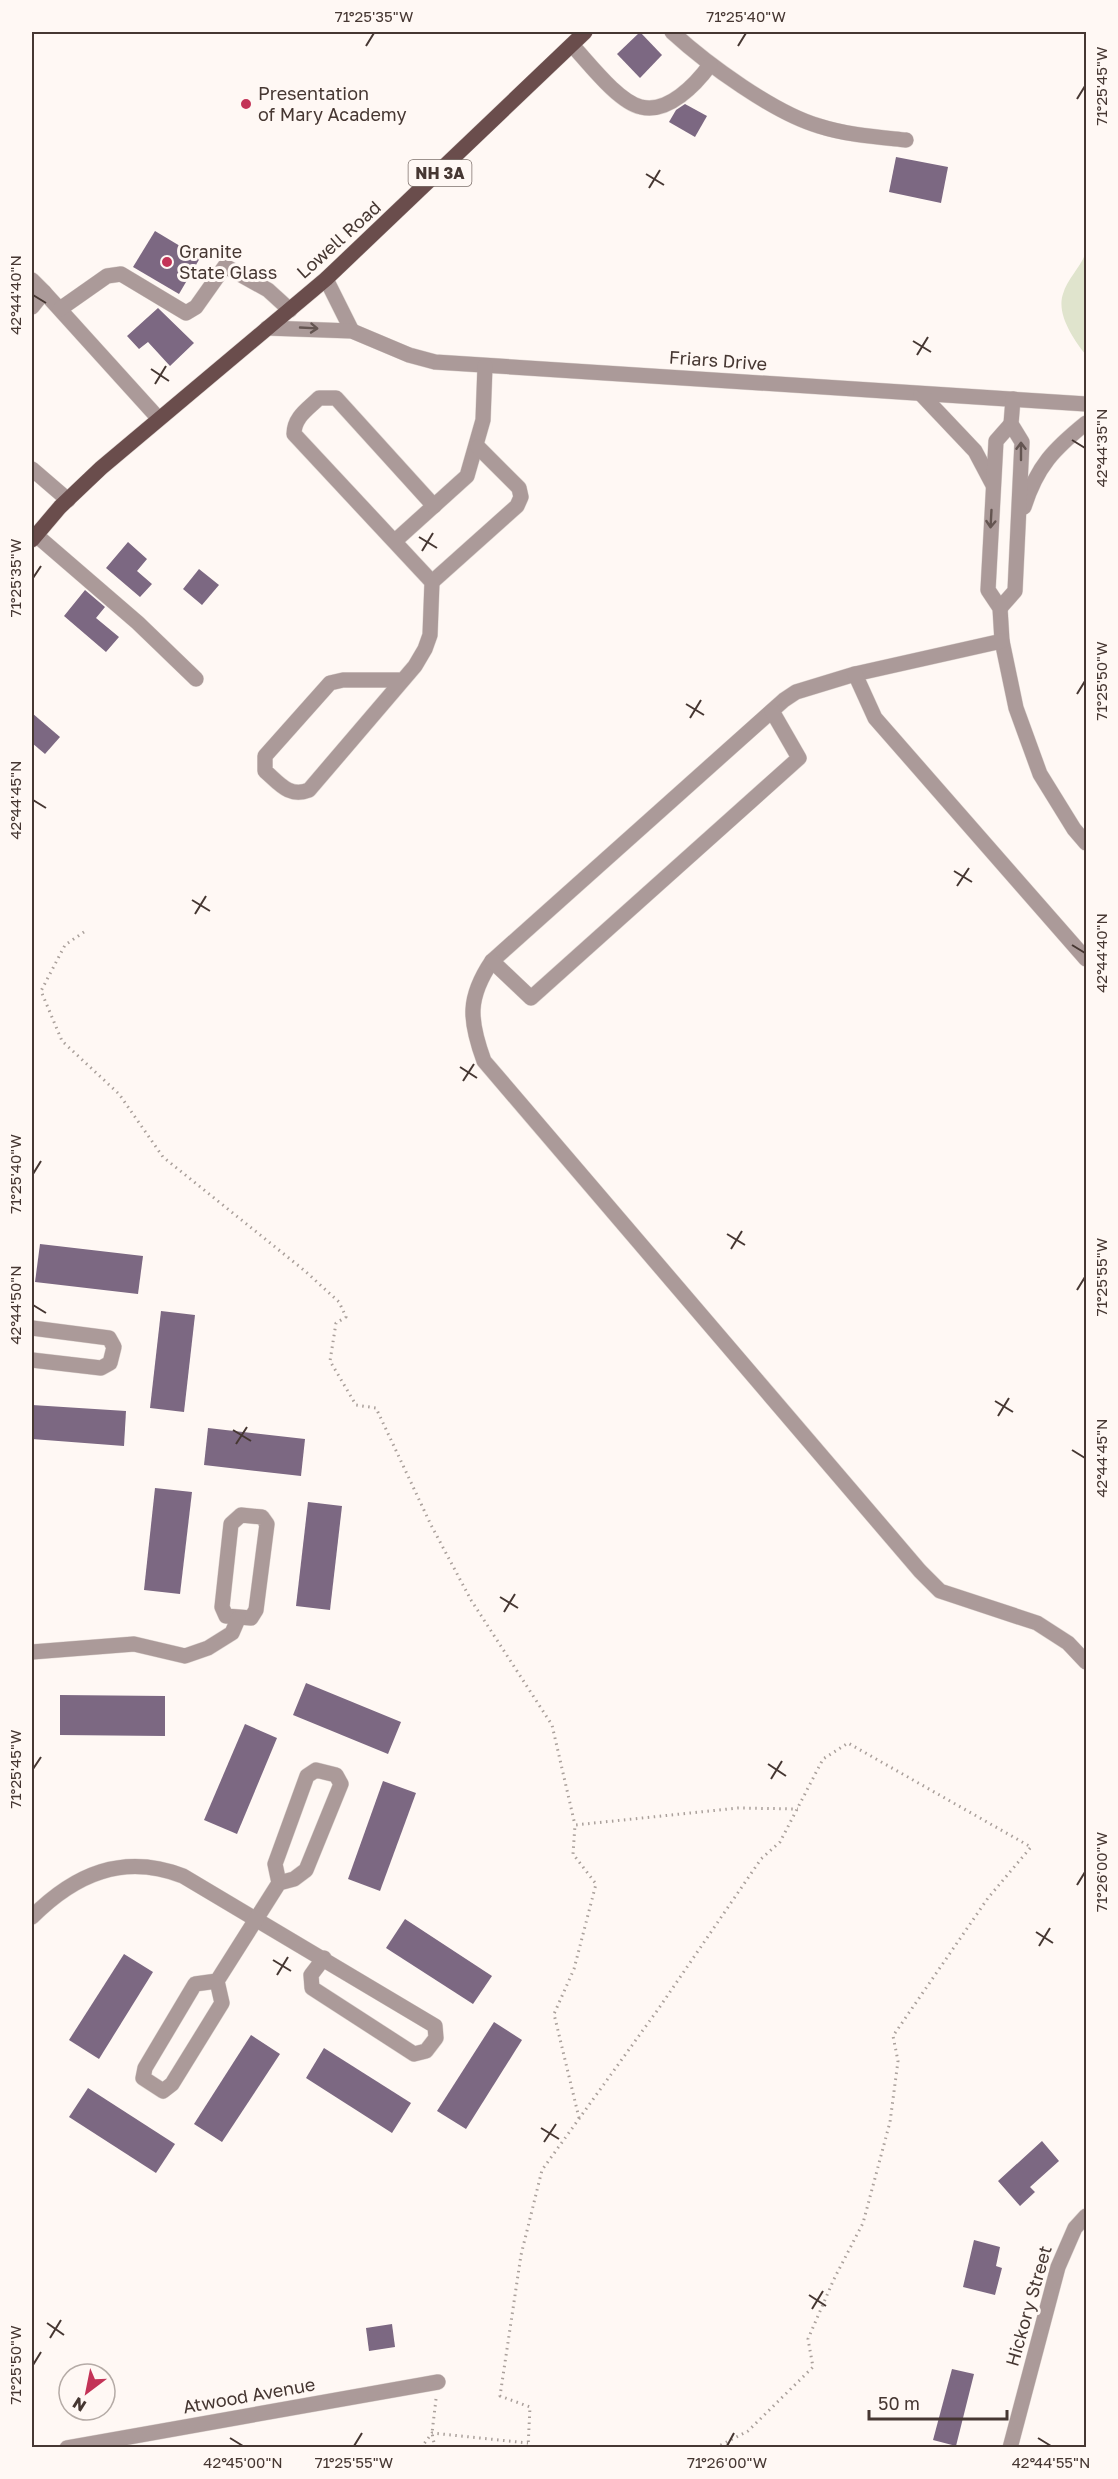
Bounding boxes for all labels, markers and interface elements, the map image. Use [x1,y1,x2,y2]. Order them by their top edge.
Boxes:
text: 71°25'35"W [335,7,413,25]
text: 71°25'40"W [706,7,786,25]
text: 71°25'45"W [1092,47,1110,125]
place label: Presentation of Mary Academy [258,82,407,125]
marker: Presentation of Mary Academy [239,97,253,111]
road number: NH 3A [408,160,472,186]
street label: Lowell Road [292,196,385,283]
place label: Granite State Glass [179,240,277,283]
text: 42°44'40"N [6,255,24,335]
marker: Granite State Glass [160,255,174,269]
one-way arrow [299,323,319,334]
street label: Friars Drive [668,346,768,374]
text: 42°44'35"N [1092,409,1110,487]
one-way arrow [1015,441,1027,461]
one-way arrow [986,508,997,528]
text: 71°25'35"W [6,539,24,617]
text: 71°25'50"W [1092,641,1110,721]
text: 42°44'45"N [6,760,24,840]
text: 42°44'40"N [1092,913,1110,993]
text: 71°25'40"W [6,1134,24,1214]
text: 71°25'55"W [1092,1238,1110,1316]
text: 42°44'50"N [6,1265,24,1345]
text: 42°44'45"N [1092,1418,1110,1498]
text: 71°25'45"W [6,1730,24,1808]
text: 71°26'00"W [1092,1832,1110,1912]
street label: Hickory Street [1000,2243,1056,2369]
text: 71°25'50"W [6,2325,24,2405]
north arrow [57,2362,117,2422]
street label: Atwood Avenue [181,2373,317,2417]
scale bar [869,2383,1007,2421]
text: 50 m [878,2392,920,2414]
text: N [69,2393,90,2416]
text: 42°45'00"N [203,2453,283,2471]
text: 71°25'55"W [315,2453,393,2471]
text: 71°26'00"W [687,2453,767,2471]
text: 42°44'55"N [1012,2453,1090,2471]

